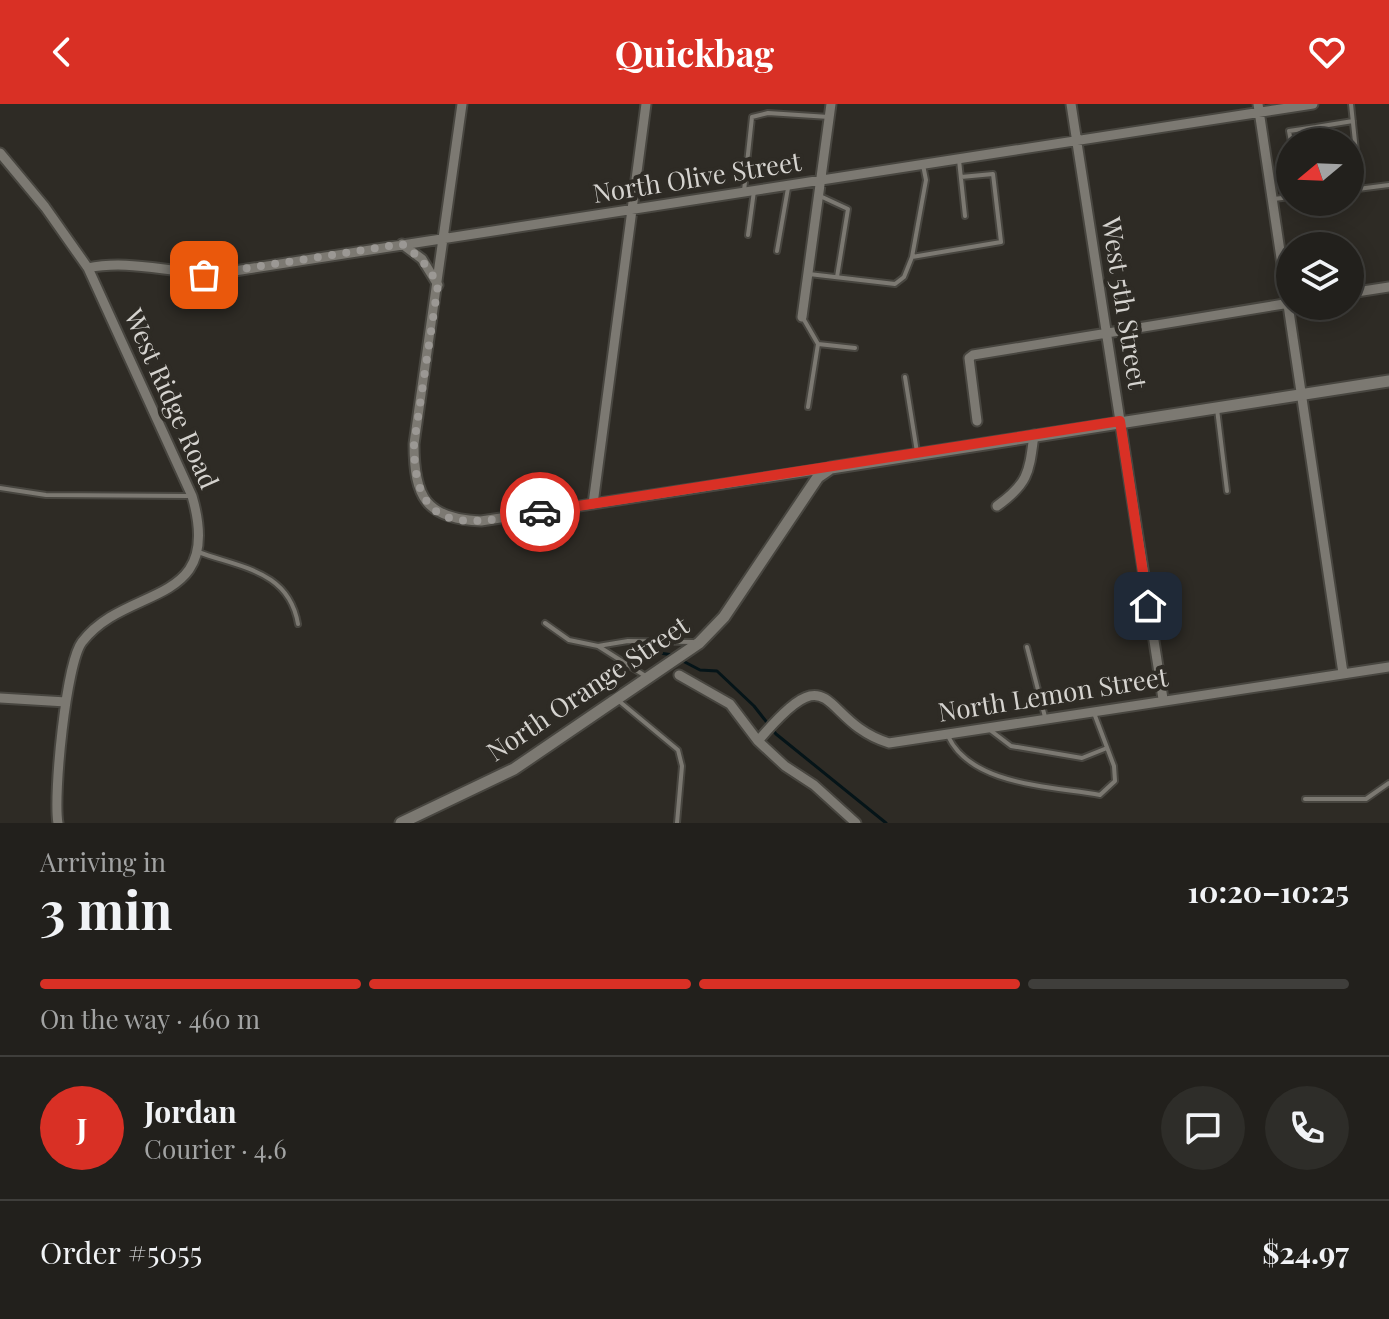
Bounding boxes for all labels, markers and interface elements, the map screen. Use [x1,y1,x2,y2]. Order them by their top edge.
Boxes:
text: Quickbag [615,28,774,76]
icon: back [40,30,84,74]
icon: heart [1305,30,1349,74]
north arrow [1276,128,1364,216]
map controls [1276,128,1364,320]
street label: North Olive Street [590,143,804,210]
street label: West 5th Street [1094,213,1156,392]
button: layers [1276,232,1364,320]
pin [170,241,238,309]
icon: bag [182,253,226,297]
street label: West Ridge Road [117,302,228,494]
courier [500,472,580,552]
icon: car [518,490,562,534]
pin [1114,572,1182,640]
icon: home [1126,584,1170,628]
street label: North Orange Street [479,607,696,768]
street label: North Lemon Street [935,658,1171,729]
text: Arriving in [40,844,166,879]
text: 10:20–10:25 [1188,871,1349,911]
text: 3 min [40,874,173,943]
text: On the way · 460 m [40,1001,260,1036]
button: chat [1161,1086,1245,1170]
button: phone [1265,1086,1349,1170]
text: Jordan [144,1091,237,1131]
text: J [77,1108,87,1148]
text: Courier · 4.6 [144,1131,287,1166]
text: Order #5055 [40,1232,202,1272]
text: $24.97 [1262,1232,1349,1272]

